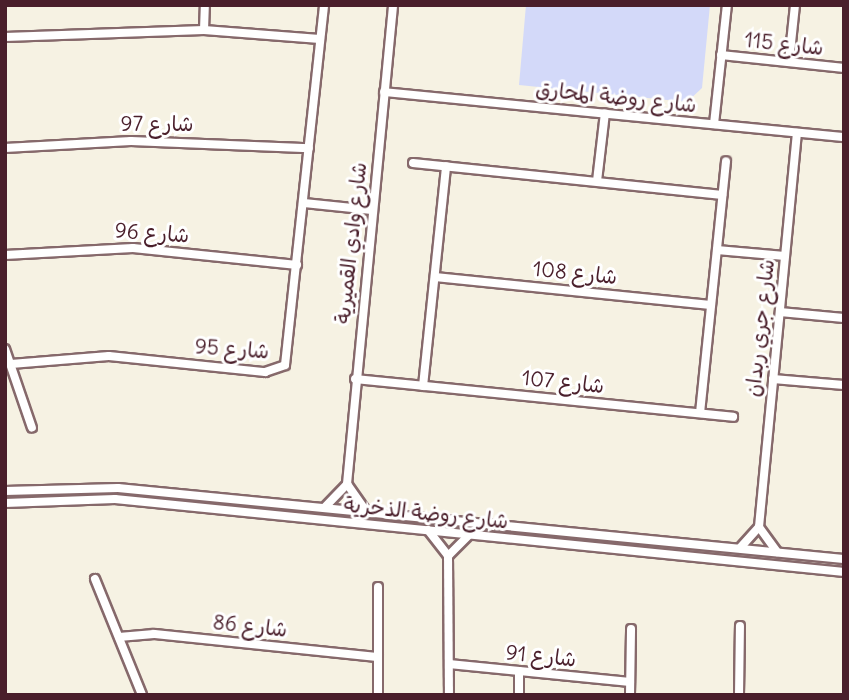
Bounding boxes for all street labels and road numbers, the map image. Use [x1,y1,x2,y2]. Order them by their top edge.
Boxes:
street label: شارع 115 [743,27,825,61]
street label: شارع روضة المحارق [534,76,698,118]
street label: شارع 97 [121,111,193,137]
street label: شارع وادي القميرية [330,161,372,325]
street label: شارع 96 [114,218,190,248]
street label: شارع 108 [532,256,618,290]
street label: شارع جري ربدان [740,258,780,398]
street label: شارع 95 [194,334,270,364]
street label: شارع 107 [521,365,605,399]
street label: شارع روضة الذخرية [343,492,509,534]
street label: شارع 86 [212,610,288,642]
street label: شارع 91 [504,640,578,672]

